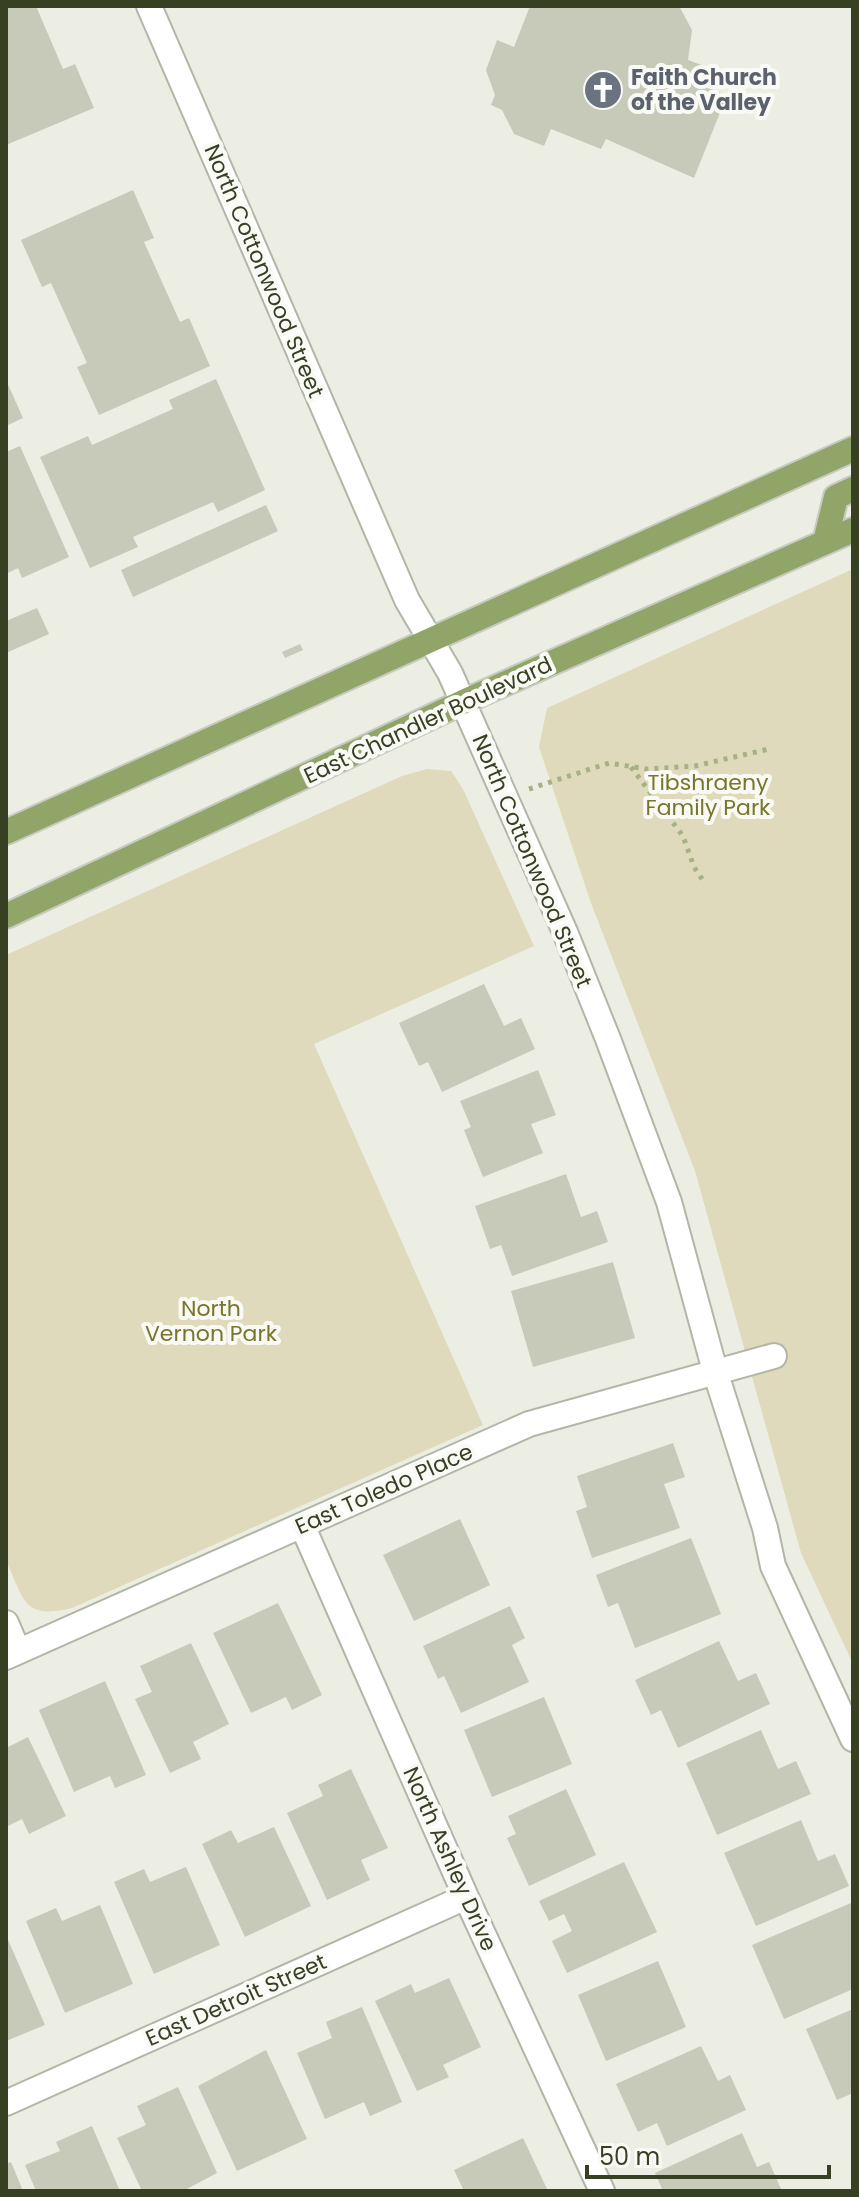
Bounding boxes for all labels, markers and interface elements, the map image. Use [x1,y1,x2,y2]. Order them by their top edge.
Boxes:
place label: Faith Church of the Valley [631,62,777,118]
church icon: Faith Church of the Valley [582,69,624,111]
street label: North Cottonwood Street [197,140,331,402]
street label: East Chandler Boulevard [299,649,557,791]
street label: North Cottonwood Street [465,730,599,992]
park label: Tibshraeny Family Park [646,767,771,823]
park label: North Vernon Park [145,1293,278,1349]
street label: East Toledo Place [290,1436,478,1542]
street label: North Ashley Drive [395,1762,505,1956]
street label: East Detroit Street [141,1946,331,2054]
scale bar [587,2129,829,2179]
text: 50 m [599,2140,660,2173]

